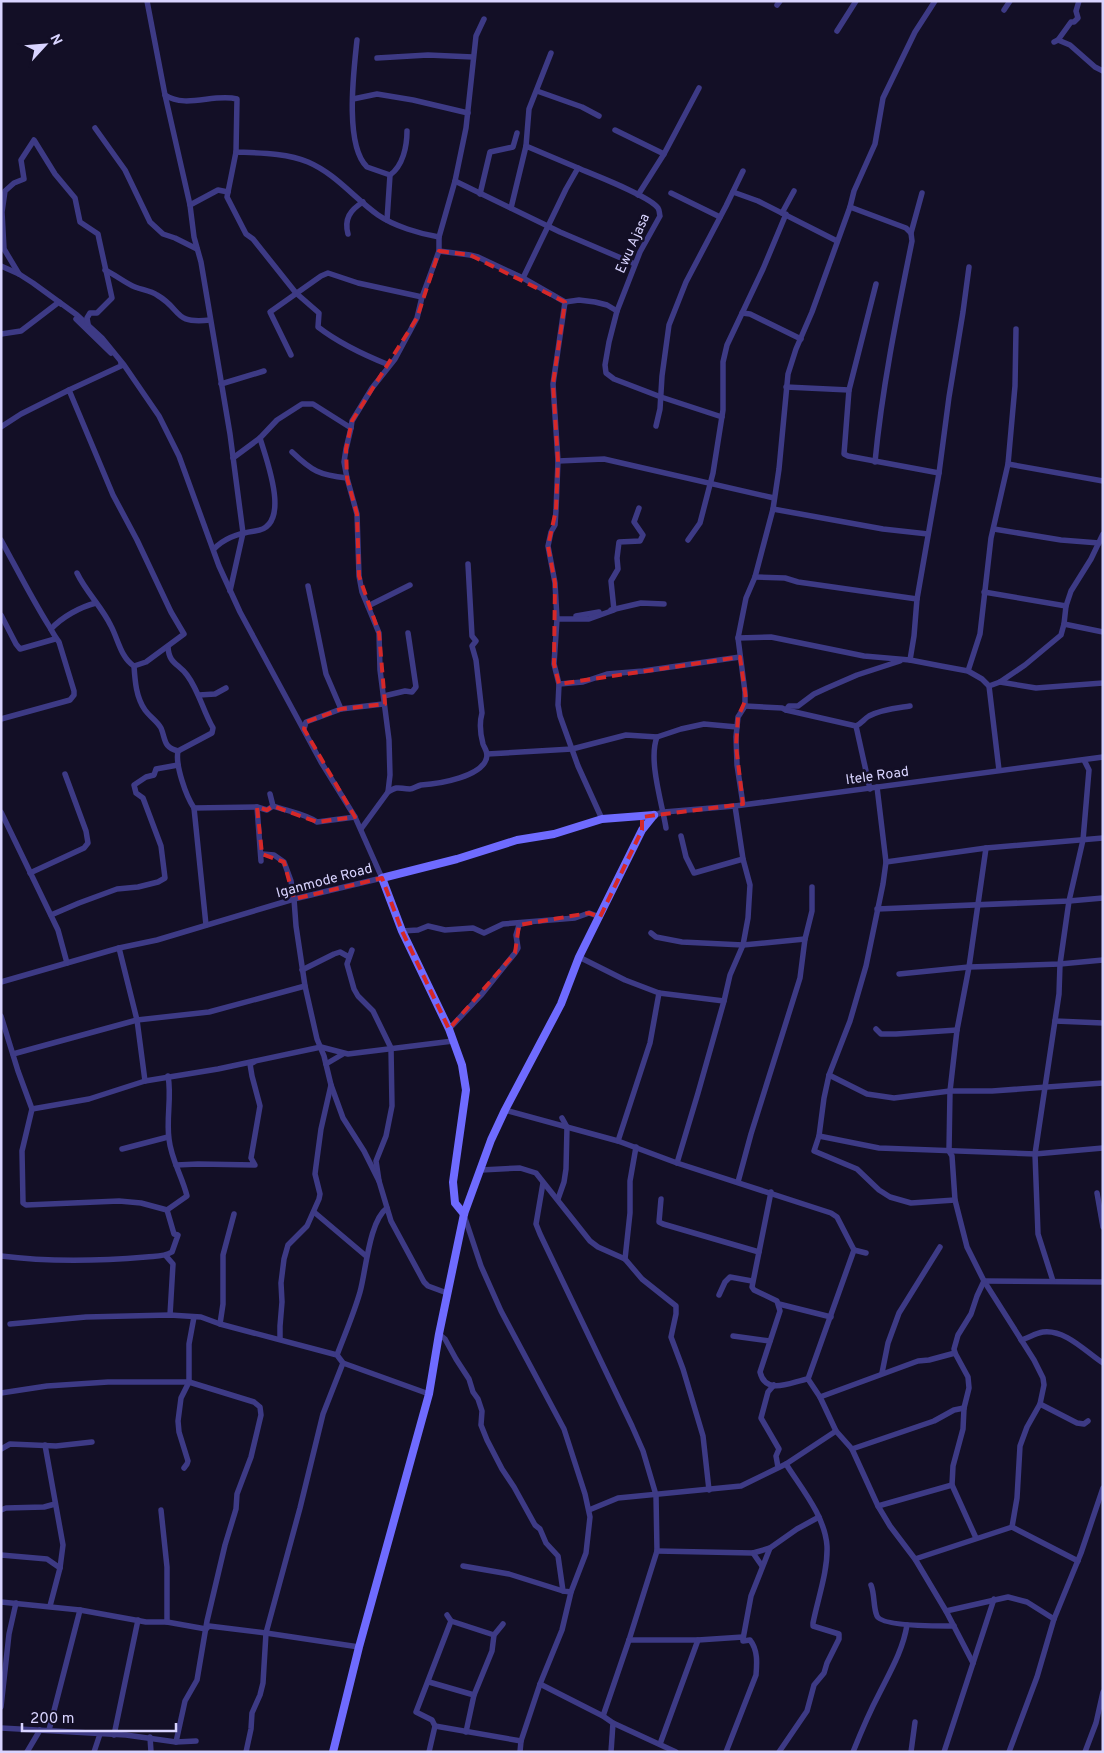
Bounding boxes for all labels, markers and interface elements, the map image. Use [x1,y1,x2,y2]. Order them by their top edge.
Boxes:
north arrow [20,20,70,70]
text: N [45,32,65,48]
street label: Ewu Ajasa [613,211,654,276]
street label: Itele Road [845,764,910,789]
street label: Iganmode Road [274,860,374,902]
scale bar [22,1700,176,1732]
text: 200 m [30,1710,75,1729]

